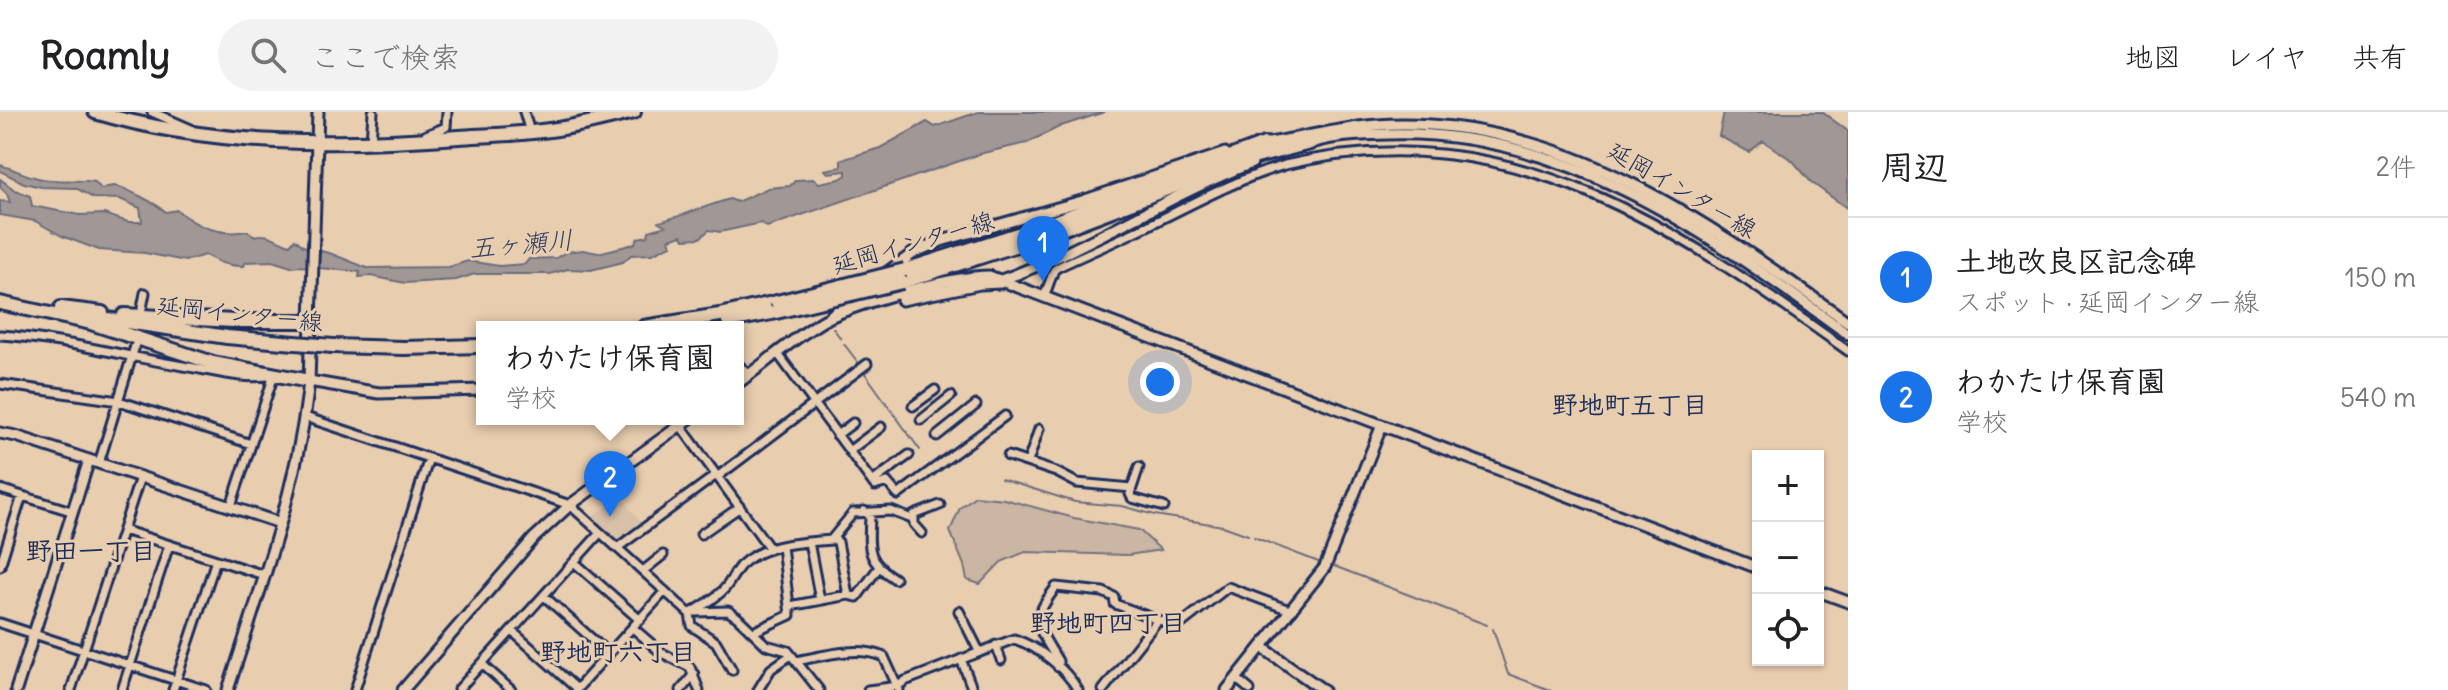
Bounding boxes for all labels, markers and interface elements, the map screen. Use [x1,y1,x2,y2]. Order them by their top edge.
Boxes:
search box [218,19,778,91]
text: Roamly [40,32,170,79]
icon: search [246,33,290,77]
text: ここで検索 [310,38,460,76]
text: 地図 [2125,39,2181,75]
text: レイヤ [2225,39,2308,75]
text: 共有 [2352,39,2408,75]
street label: 延岡インター線 [1603,134,1762,244]
text: 周辺 [1880,145,1948,188]
text: 2件 [2376,150,2416,183]
street label: 延岡インター線 [828,205,997,279]
pin: 1 [1017,216,1069,282]
water label: 五ヶ瀬川 [468,223,574,264]
text: 土地改良区記念碑 [1956,242,2196,280]
text: 1 [1901,261,1911,294]
text: 150 m [2345,261,2416,294]
text: スポット · 延岡インター線 [1956,285,2259,318]
street label: 延岡インター線 [155,289,325,337]
popup [476,321,744,425]
text: わかたけ保育園 [505,338,715,376]
your location [1140,362,1180,402]
text: わかたけ保育園 [1956,362,2166,400]
text: 学校 [505,381,557,414]
text: 2 [1899,381,1913,414]
text: 540 m [2340,381,2416,414]
district label: 野地町五丁目 [1552,388,1708,421]
text: 学校 [1956,405,2008,438]
map controls [1752,450,1824,666]
button: + [1752,450,1824,522]
pin: 2 [584,451,636,517]
button: − [1752,522,1824,594]
district label: 野田一丁目 [26,534,156,567]
button: locate [1752,594,1824,666]
district label: 野地町四丁目 [1030,606,1186,639]
district label: 野地町六丁目 [540,635,696,668]

